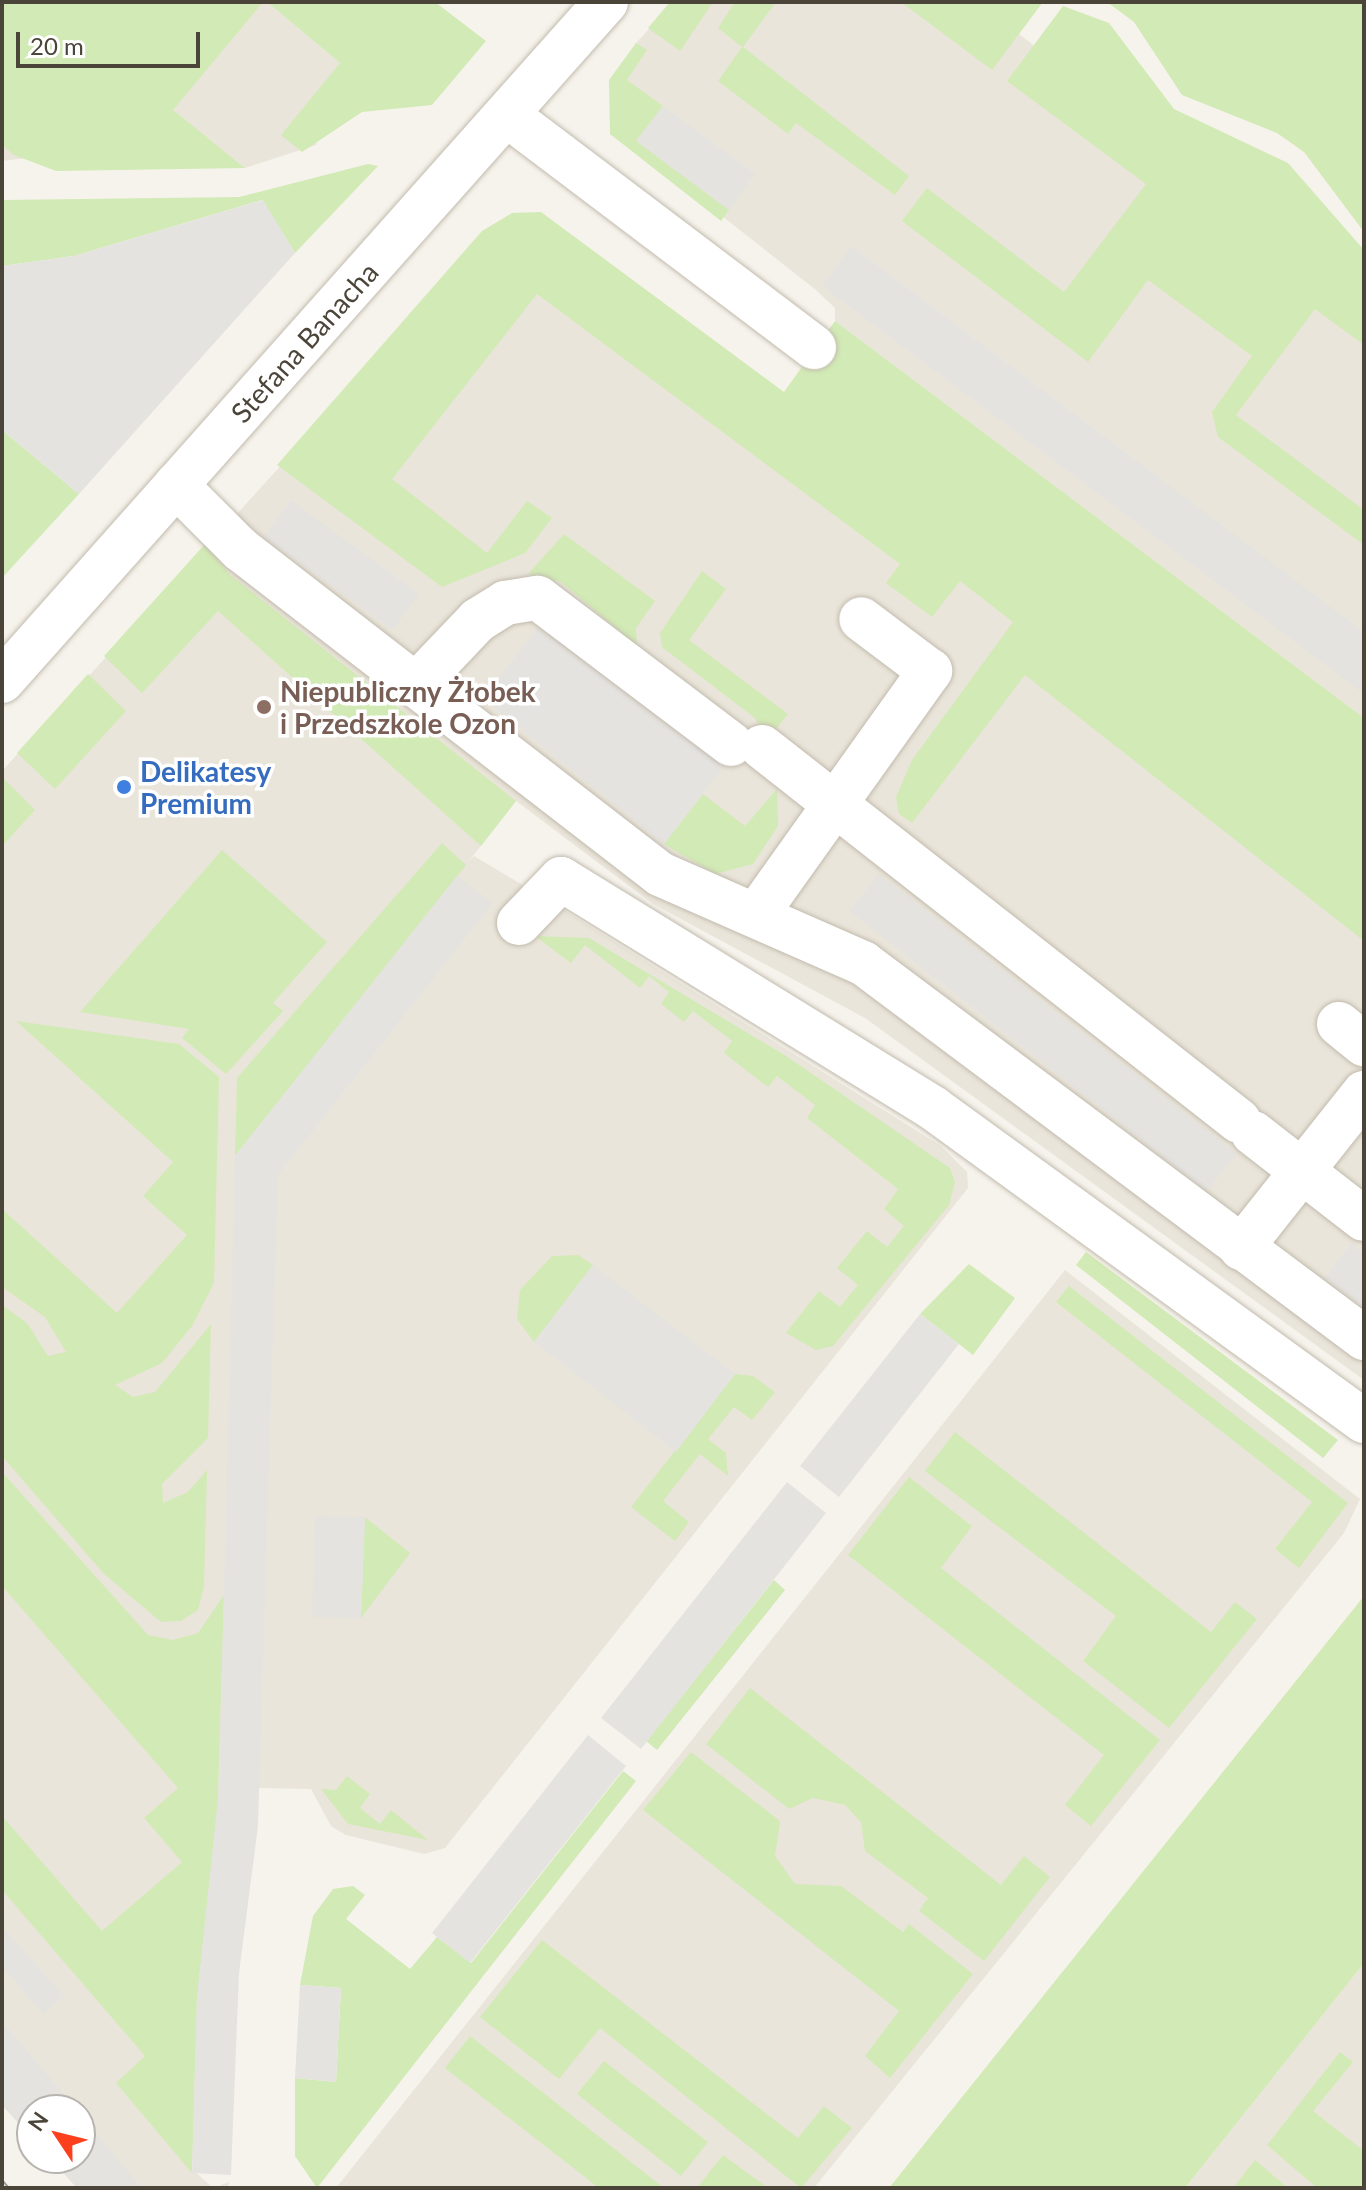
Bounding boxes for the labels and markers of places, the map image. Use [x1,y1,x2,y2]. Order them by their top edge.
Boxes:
place label: Niepubliczny Żłobek i Przedszkole Ozon [280,674,536,740]
marker: Niepubliczny Żłobek i Przedszkole Ozon [255,698,273,716]
place label: Delikatesy Premium [140,754,271,820]
marker: Delikatesy Premium [115,778,133,796]

